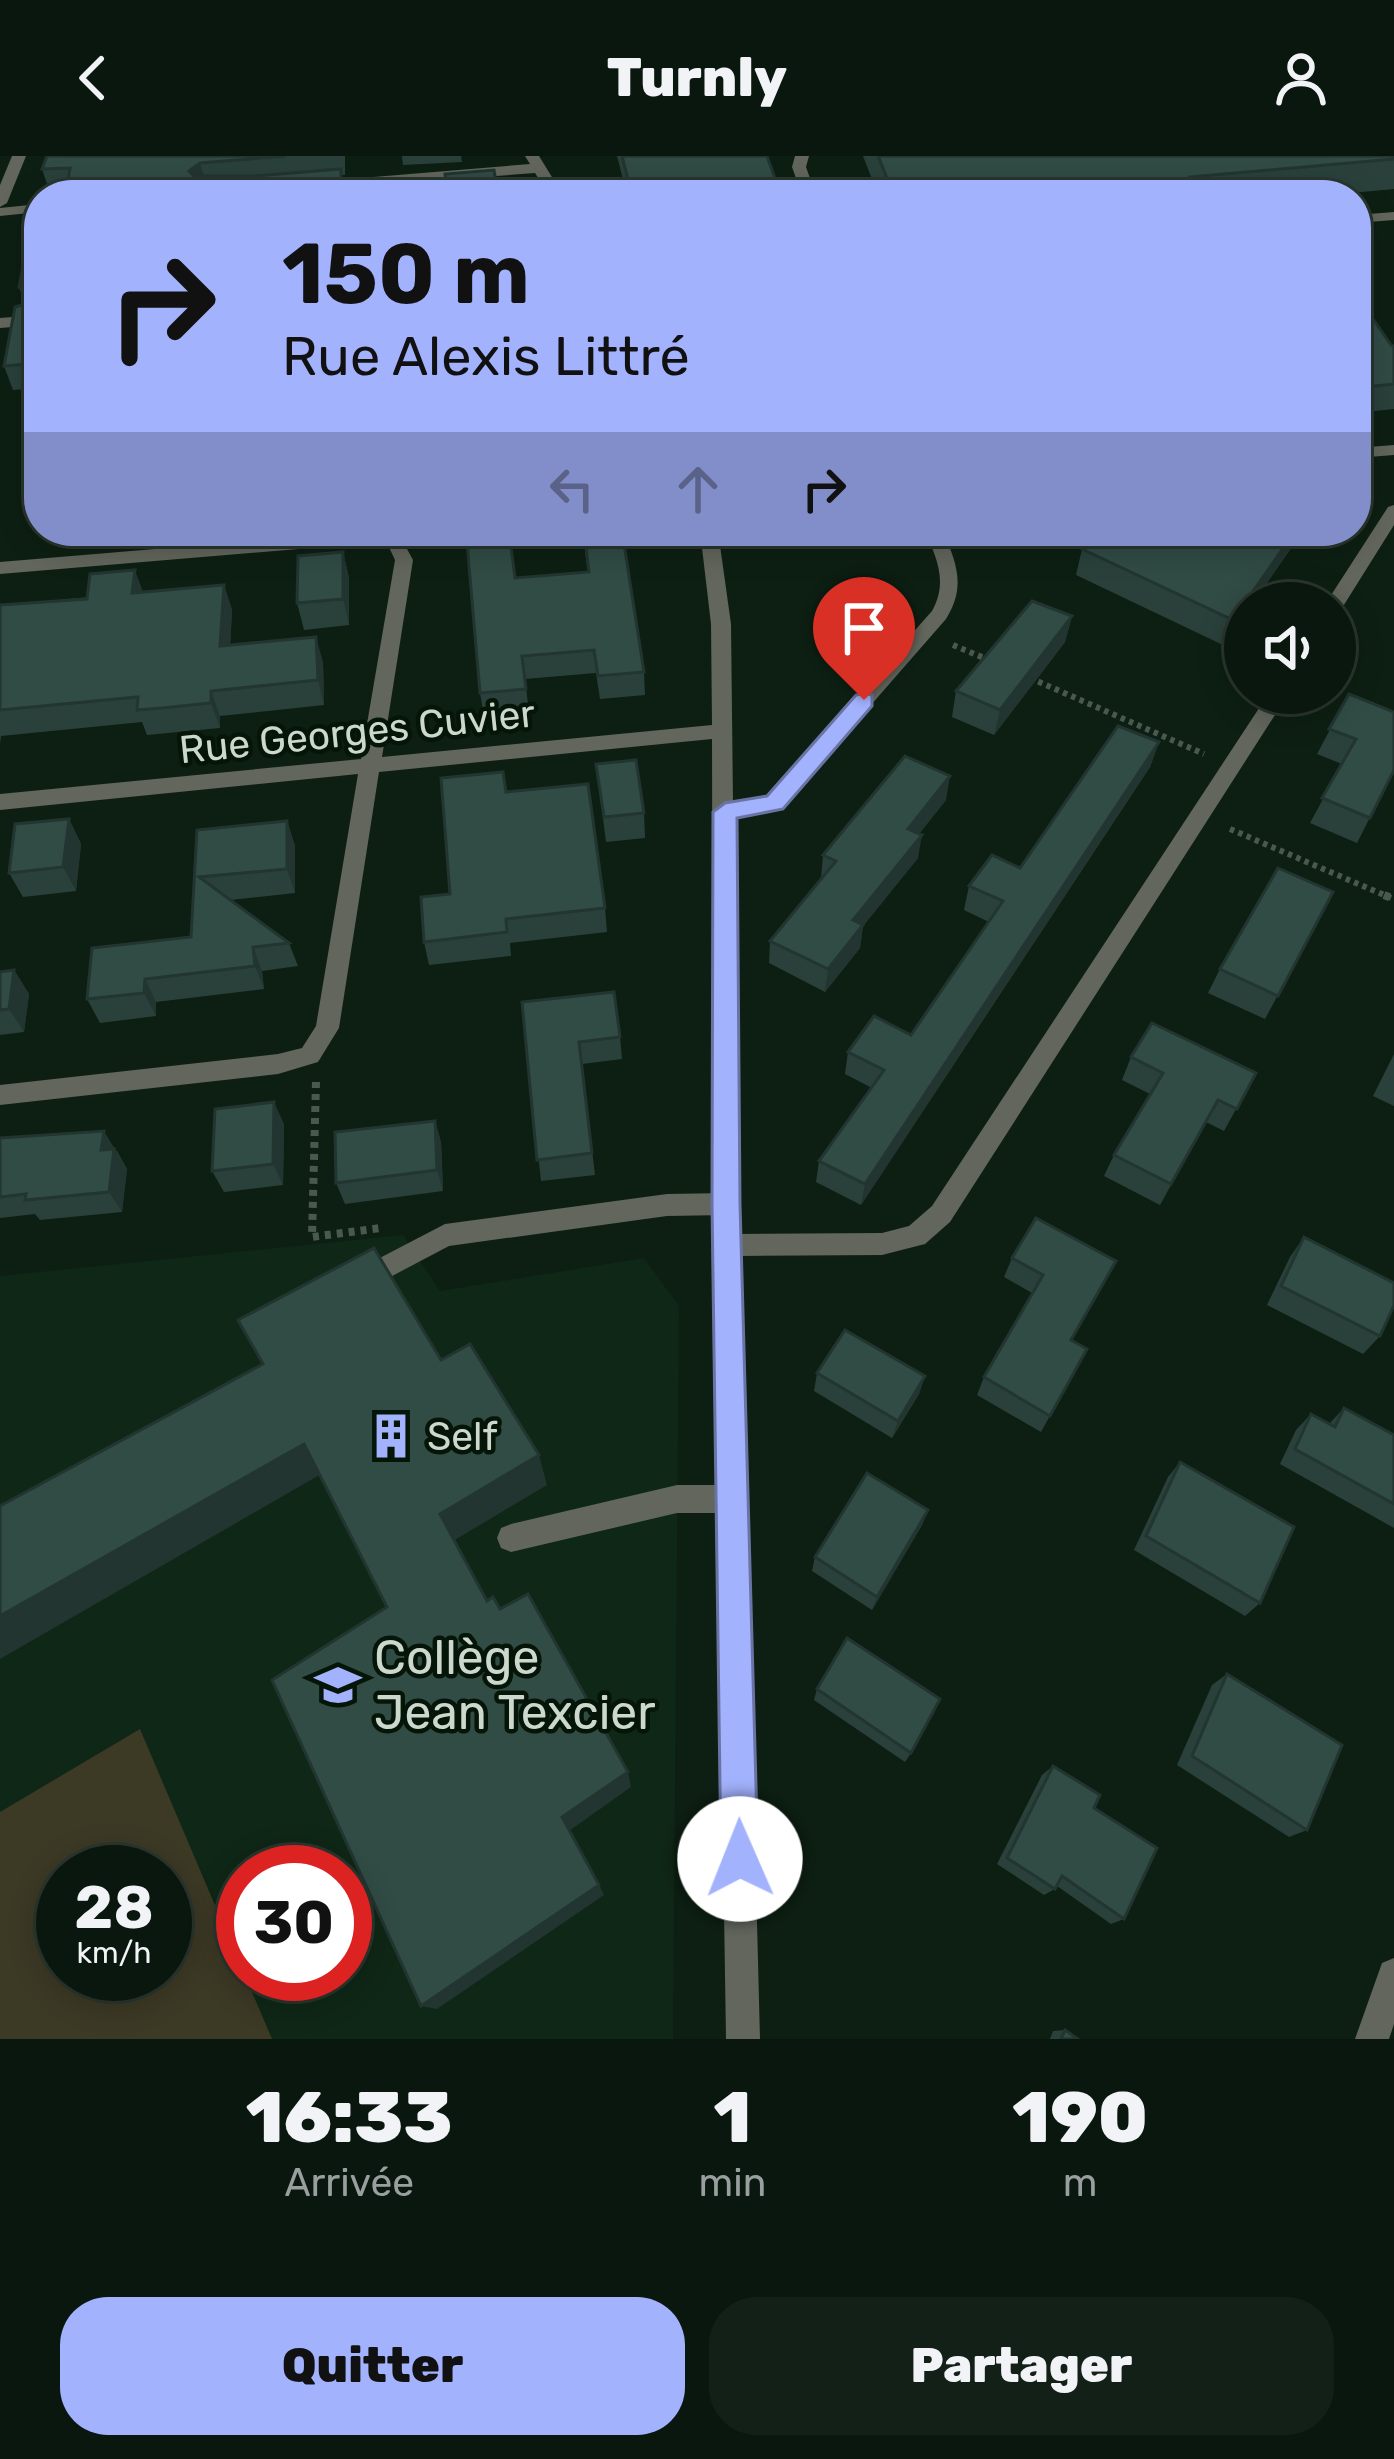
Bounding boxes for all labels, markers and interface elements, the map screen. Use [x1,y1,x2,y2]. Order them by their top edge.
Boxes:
icon: back [60,45,126,111]
icon: person [1268,45,1334,111]
text: Turnly [607,46,787,110]
text: 150 m [282,224,530,324]
icon: right [84,228,240,384]
text: Rue Alexis Littré [282,325,690,389]
icon: left [539,456,605,522]
icon: ahead [665,456,731,522]
icon: right [791,456,857,522]
pin [813,577,915,700]
map controls [1224,582,1356,714]
button: sound [1224,582,1356,714]
icon: arrive [831,595,897,661]
street label: Rue Georges Cuvier [177,690,537,774]
building icon: Self [366,1411,416,1461]
place label: Self [427,1414,498,1460]
place label: Collège Jean Texcier [374,1629,655,1741]
school or university icon: Collège Jean Texcier [313,1660,363,1710]
position arrow [677,1796,803,1922]
speed limit sign: 30 [216,1845,372,2001]
text: 28 [74,1872,154,1943]
text: km/h [77,1935,151,1971]
text: 16:33 [246,2075,453,2160]
text: 1 [713,2075,751,2160]
text: 190 [1012,2075,1148,2160]
text: Arrivée [284,2160,414,2206]
text: min [699,2160,766,2206]
text: m [1063,2160,1097,2206]
button: Quitter [60,2297,685,2435]
button: Partager [709,2297,1334,2435]

